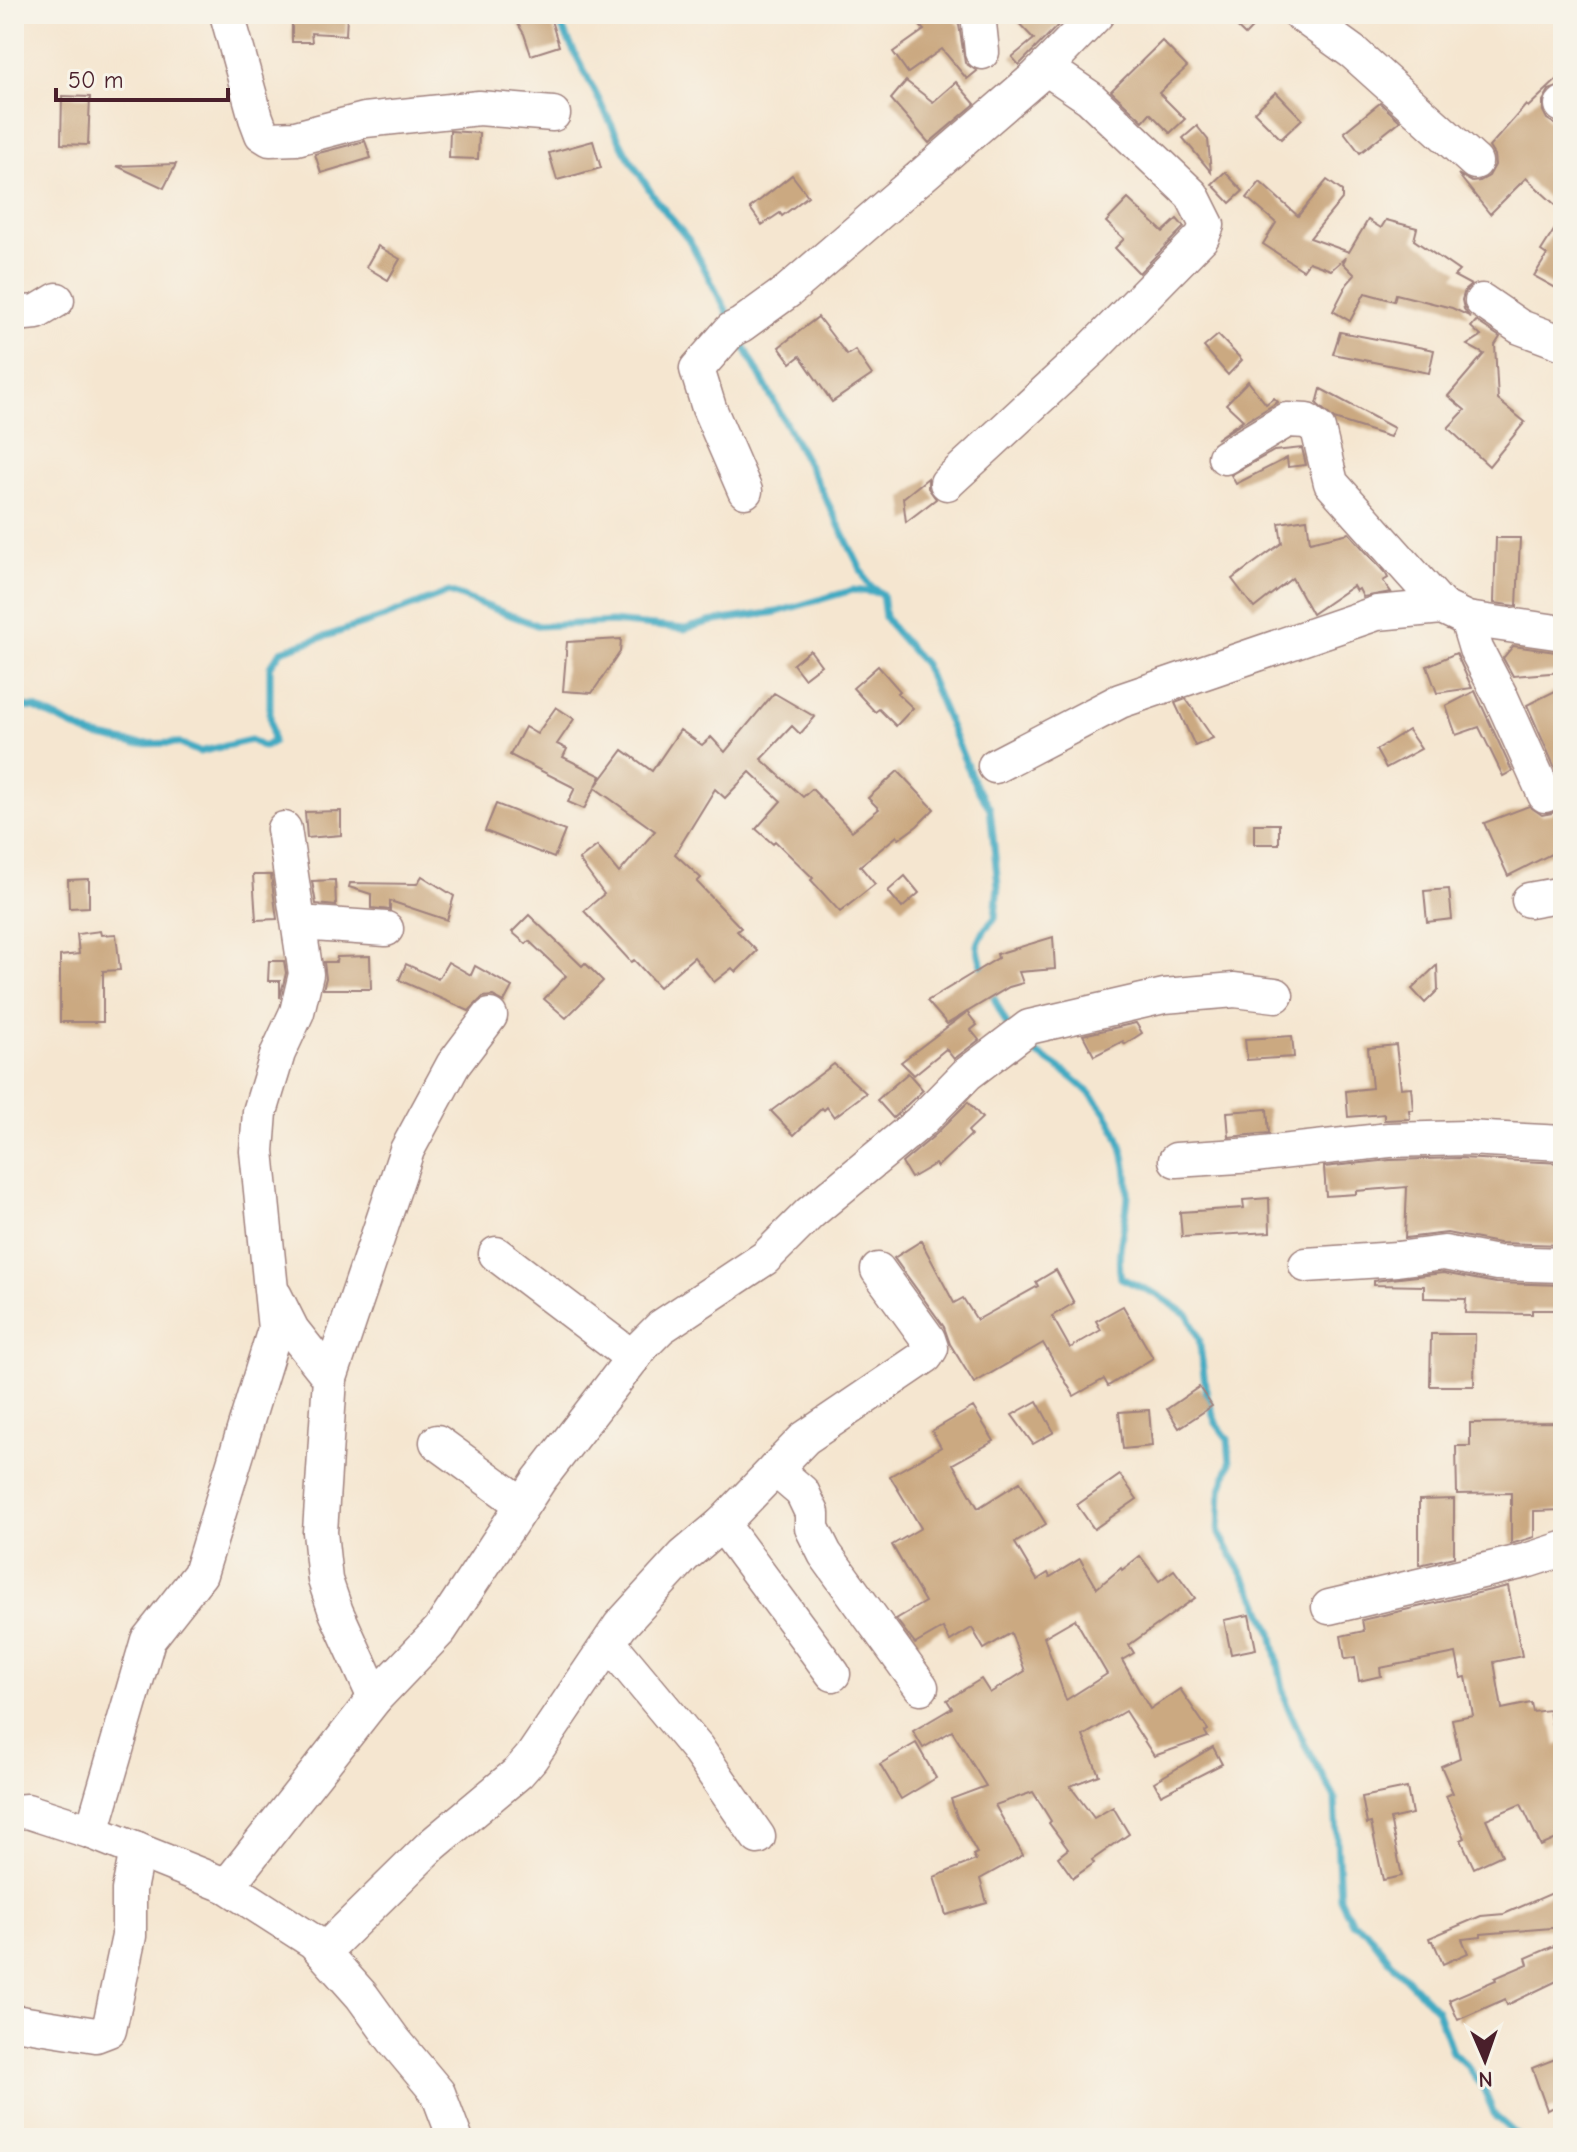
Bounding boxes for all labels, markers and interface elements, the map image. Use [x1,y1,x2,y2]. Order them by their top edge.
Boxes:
scale bar [56,52,228,102]
text: 50 m [68,66,124,94]
north arrow [1445,2020,1525,2100]
text: N [1478,2066,1493,2092]

